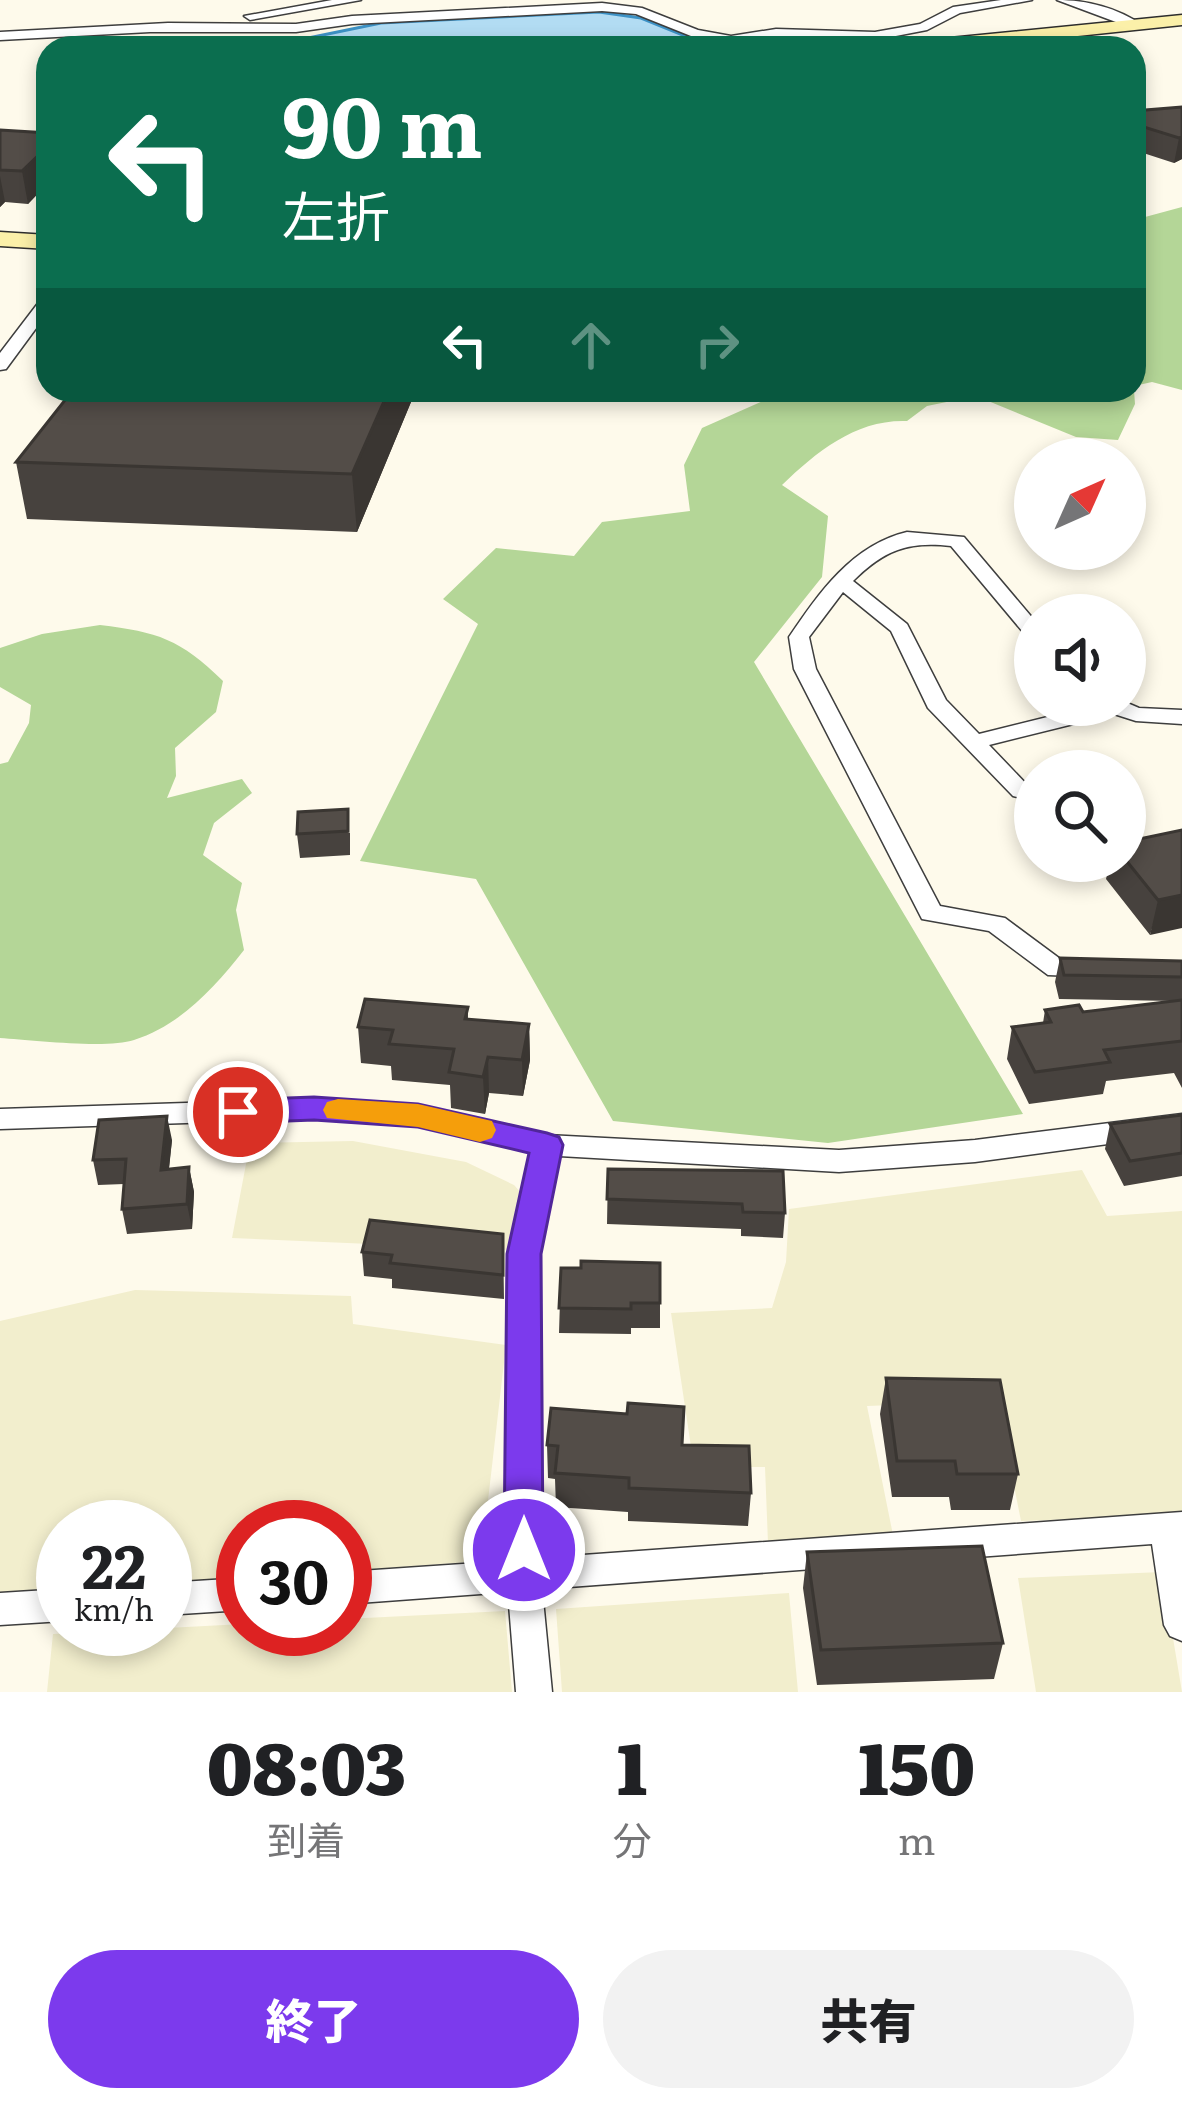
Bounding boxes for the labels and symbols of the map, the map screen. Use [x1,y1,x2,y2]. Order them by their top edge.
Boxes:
north arrow [1014,438,1146,570]
pin [187,1061,289,1163]
position arrow [461,1487,587,1613]
speed limit sign: 30 [216,1500,372,1656]

